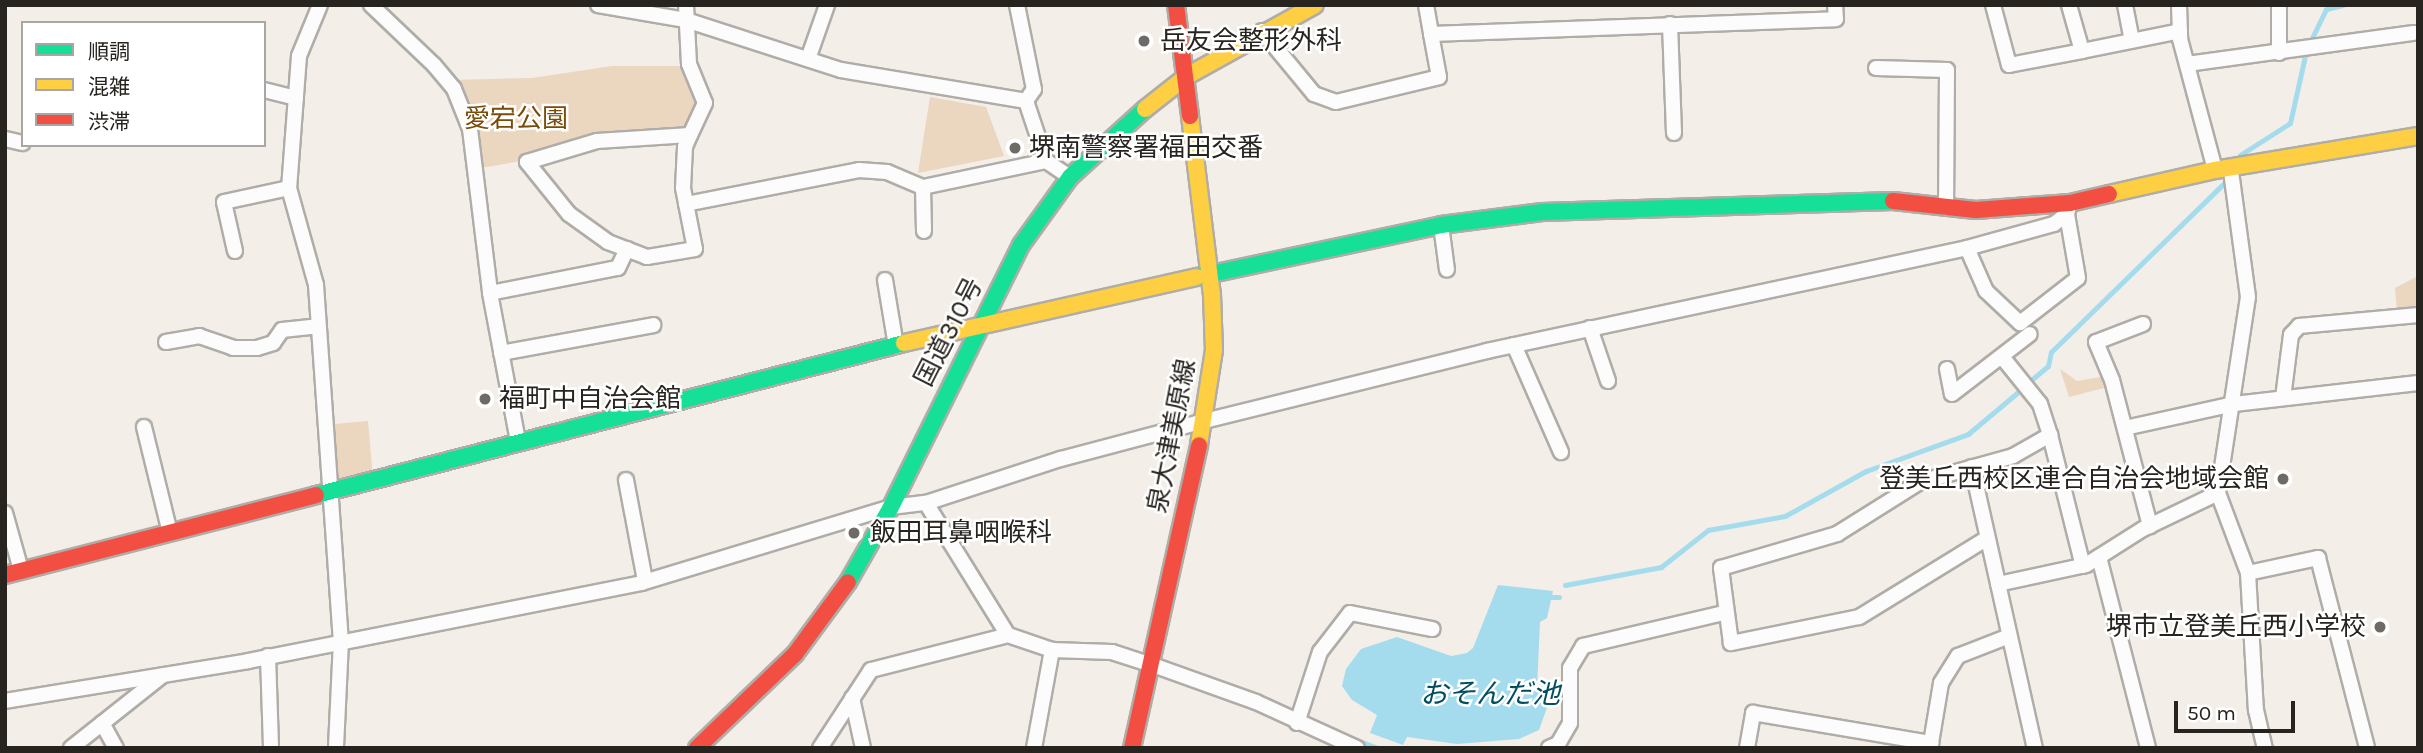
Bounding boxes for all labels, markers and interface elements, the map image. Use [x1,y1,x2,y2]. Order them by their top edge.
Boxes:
legend [21,21,266,147]
place label: 岳友会整形外科 [1160,25,1342,57]
marker: 岳友会整形外科 [1134,31,1154,51]
text: 順調 [88,40,130,64]
text: 混雑 [88,75,130,99]
park label: 愛宕公園 [464,103,568,135]
text: 渋滞 [88,110,130,134]
place label: 堺南警察署福田交番 [1029,132,1263,164]
marker: 堺南警察署福田交番 [1007,140,1023,156]
street label: 国道310号 [908,273,990,391]
street label: 泉大津美原線 [1142,356,1202,516]
place label: 福町中自治会館 [499,383,681,415]
marker: 福町中自治会館 [477,391,493,407]
place label: 登美丘西校区連合自治会地域会館 [1879,463,2269,495]
marker: 登美丘西校区連合自治会地域会館 [2275,471,2291,487]
place label: 飯田耳鼻咽喉科 [870,517,1052,549]
marker: 飯田耳鼻咽喉科 [844,523,864,543]
place label: 堺市立登美丘西小学校 [2106,611,2366,643]
marker: 堺市立登美丘西小学校 [2372,619,2388,635]
water label: おそんだ池 [1420,677,1560,711]
scale bar [2178,686,2299,730]
text: 50 m [2187,701,2236,725]

